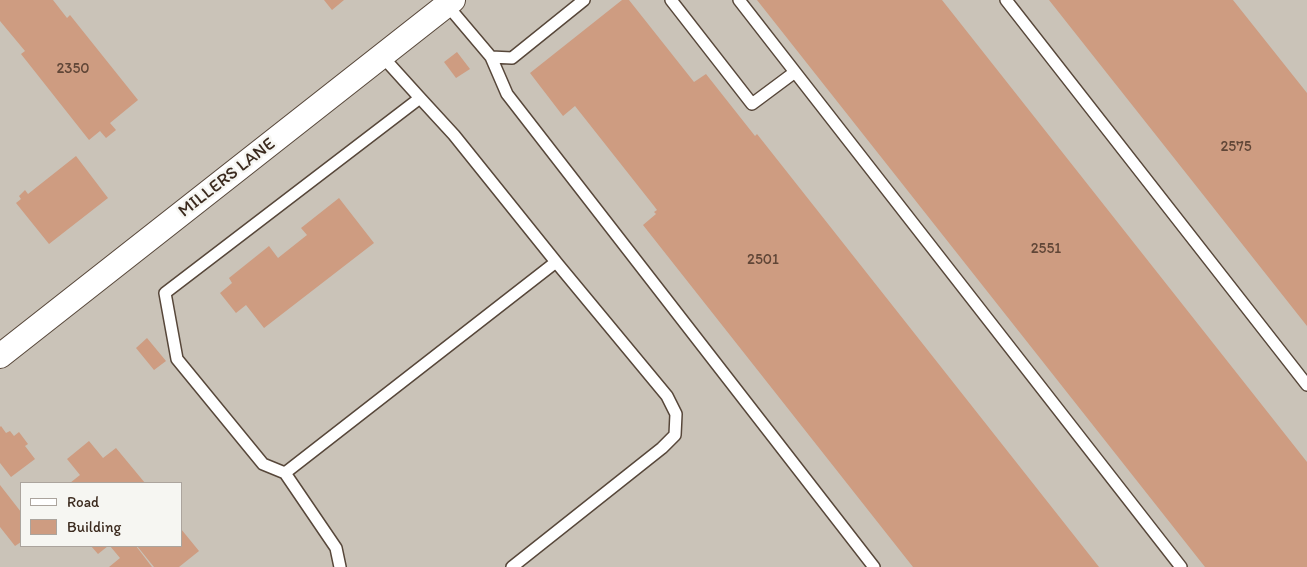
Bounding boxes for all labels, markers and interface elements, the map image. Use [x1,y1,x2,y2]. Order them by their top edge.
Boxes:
house number: 2350 [56,60,90,78]
street label: MILLERS LANE [174,133,280,223]
house number: 2575 [1220,138,1252,156]
house number: 2551 [1031,240,1061,258]
house number: 2501 [747,251,779,269]
legend [20,482,182,547]
text: Road [67,493,99,511]
text: Building [67,518,121,536]

